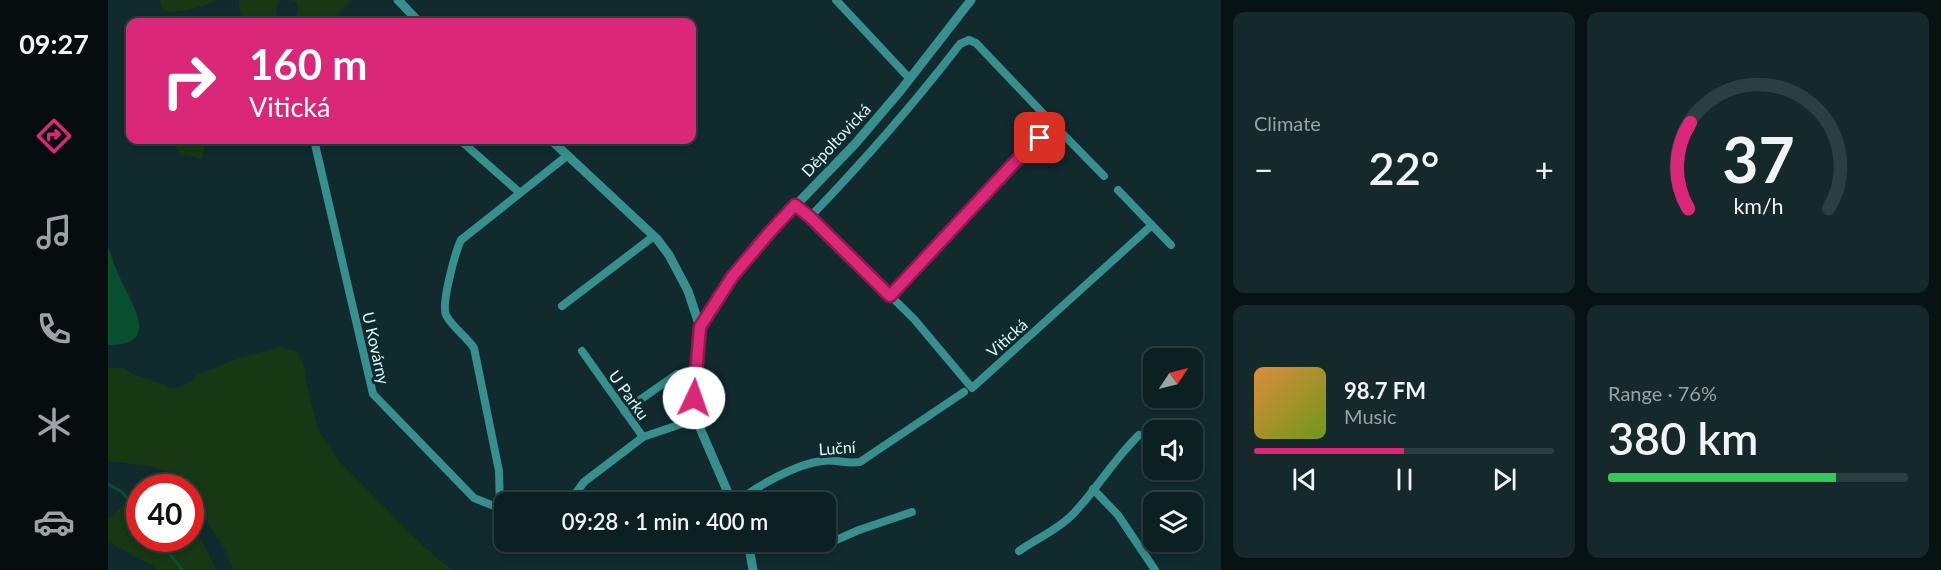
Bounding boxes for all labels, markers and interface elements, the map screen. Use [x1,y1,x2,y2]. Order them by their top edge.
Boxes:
text: 09:27 [19,27,89,60]
text: 160 m [249,39,367,89]
icon: right [150,42,228,120]
text: Vitická [249,90,330,123]
street label: Děpoltovická [797,99,874,180]
text: Climate [1254,111,1321,135]
pin [1014,112,1065,163]
icon: directions [33,115,75,157]
icon: arrive [1023,121,1056,154]
text: 37 [1722,121,1794,196]
text: 22° [1369,141,1439,195]
text: − [1254,149,1273,189]
text: + [1535,149,1554,189]
text: km/h [1733,194,1783,220]
icon: music [33,211,75,253]
icon: phone [33,308,75,350]
street label: U Kovárny [359,310,394,387]
street label: Vitická [982,314,1031,361]
north arrow [1143,348,1203,408]
map controls [1143,348,1203,552]
street label: U Parku [605,366,654,423]
position arrow [662,366,726,430]
text: 98.7 FM [1344,377,1426,404]
text: Range · 76% [1608,381,1717,405]
icon: climate [33,404,75,446]
text: Music [1344,404,1397,428]
text: 380 km [1608,411,1758,465]
button: sound [1143,420,1203,480]
street label: Luční [818,437,857,458]
icon: previous [1288,463,1321,496]
icon: pause [1388,463,1421,496]
icon: next [1488,463,1521,496]
speed limit sign: 40 [126,474,204,552]
button: layers [1143,492,1203,552]
icon: car [33,501,75,543]
text: 09:28 · 1 min · 400 m [562,508,768,535]

